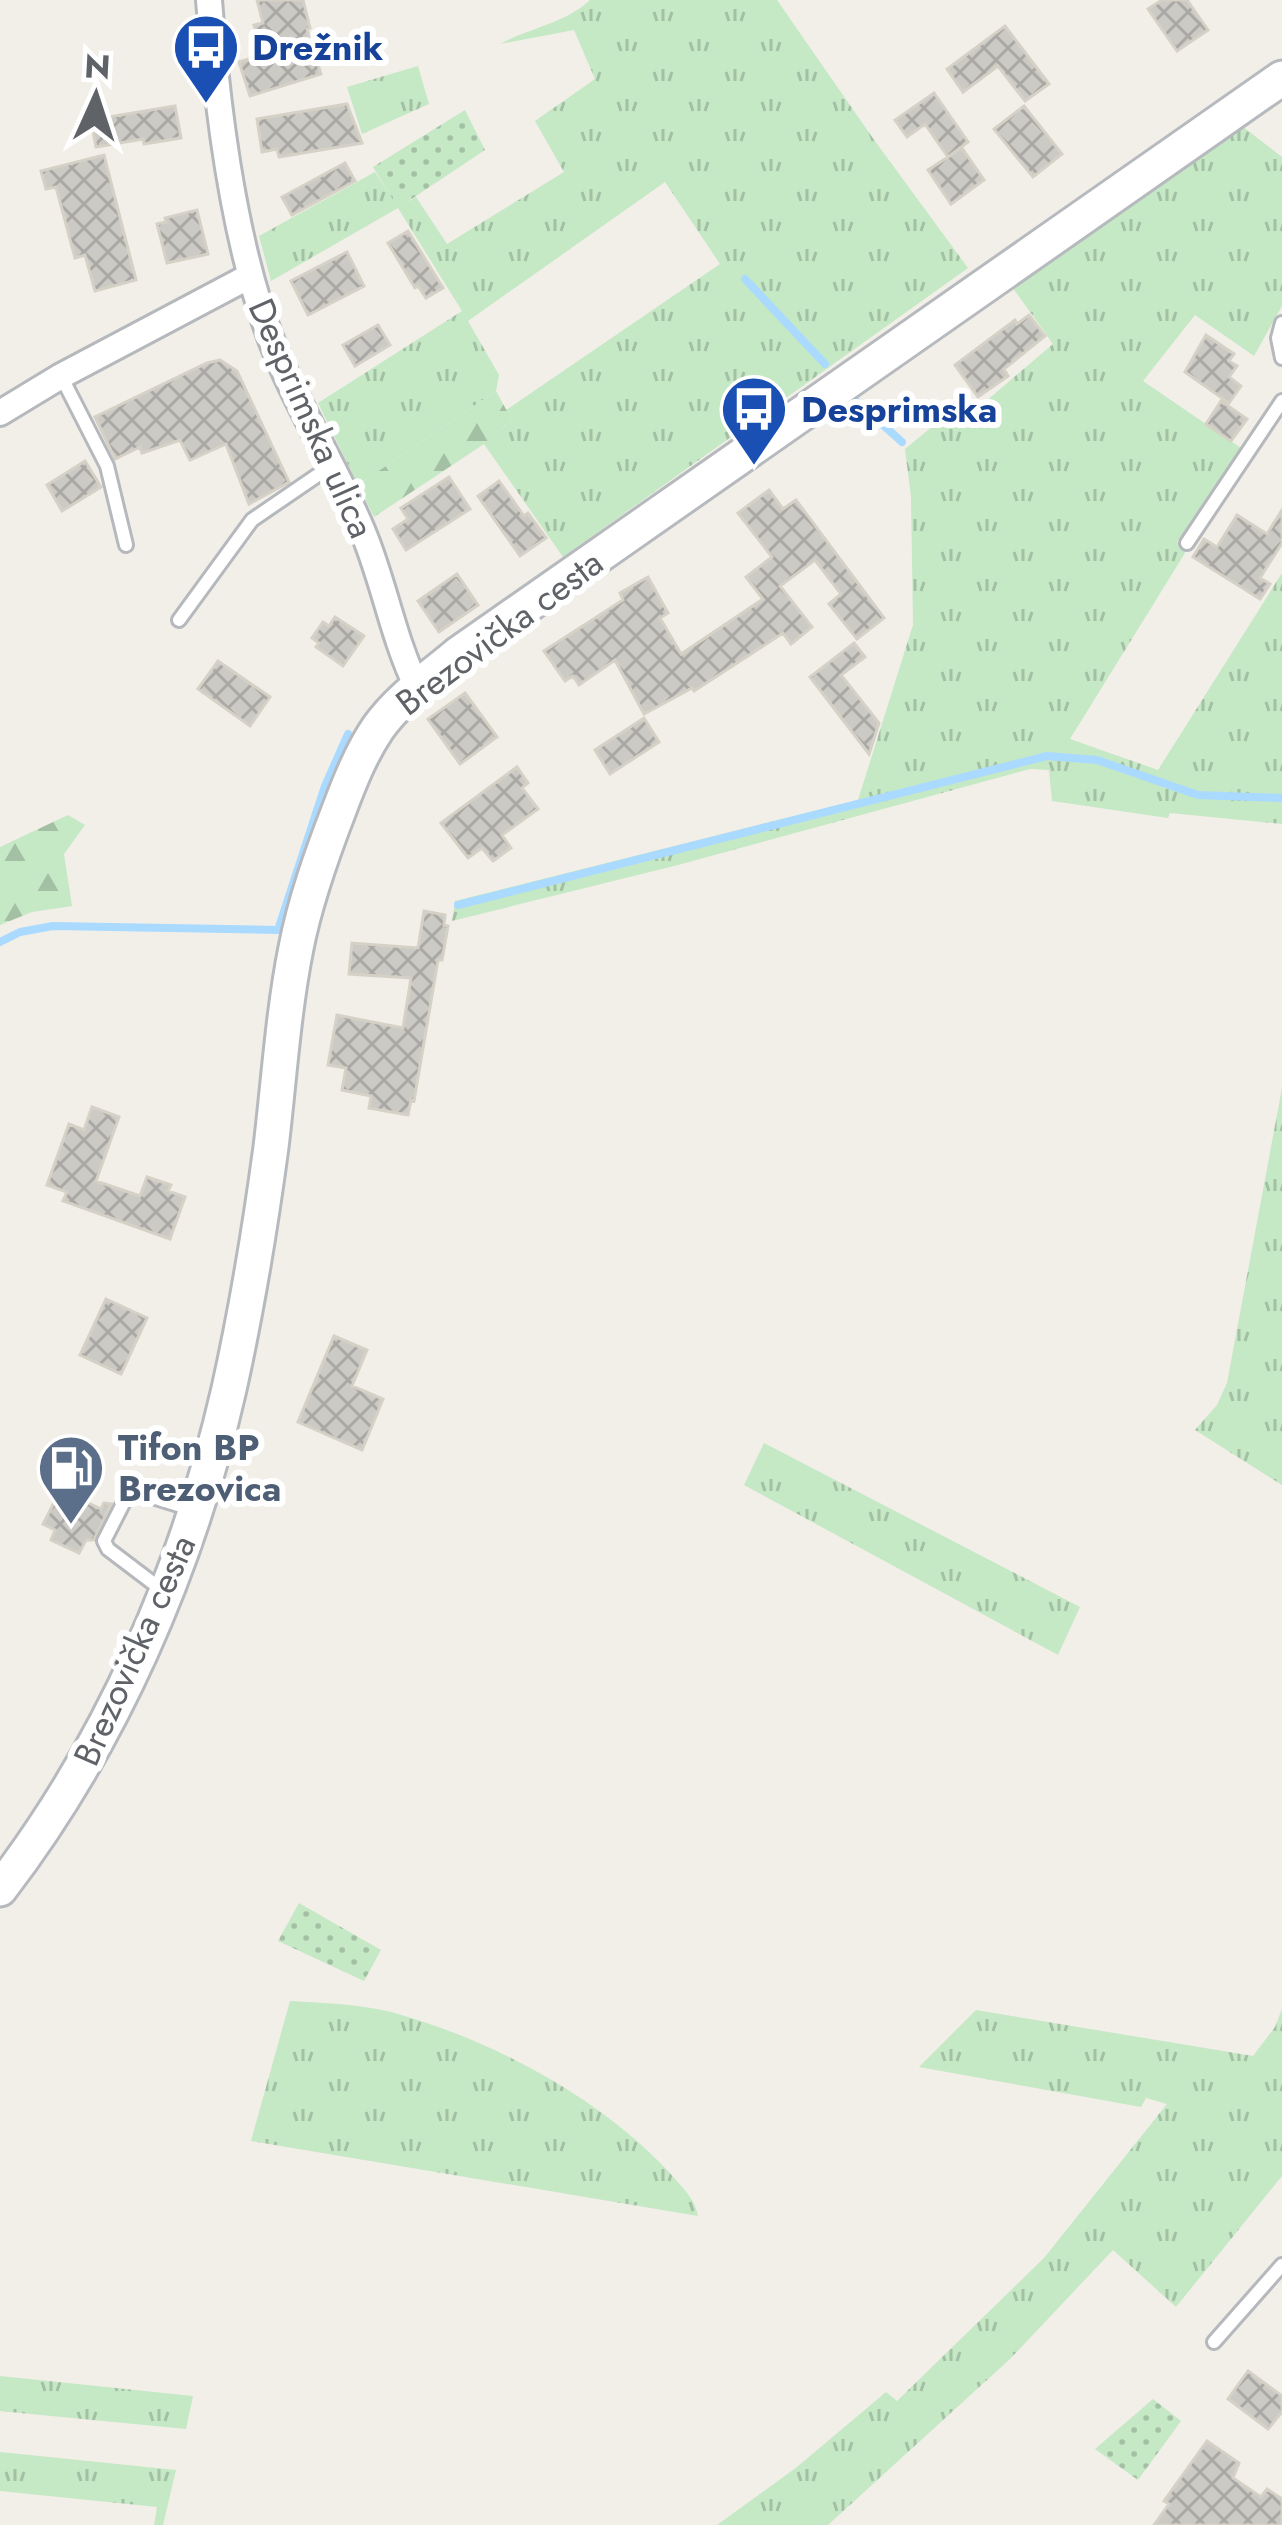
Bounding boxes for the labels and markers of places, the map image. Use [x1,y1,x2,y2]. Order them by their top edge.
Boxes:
bus stop icon: Drežnik [171,12,241,106]
place label: Drežnik [252,21,383,73]
bus stop icon: Desprimska [719,374,789,468]
place label: Desprimska [801,383,998,435]
place label: Tifon BP Brezovica [118,1421,281,1514]
fuel station icon: Tifon BP Brezovica [36,1433,106,1527]

